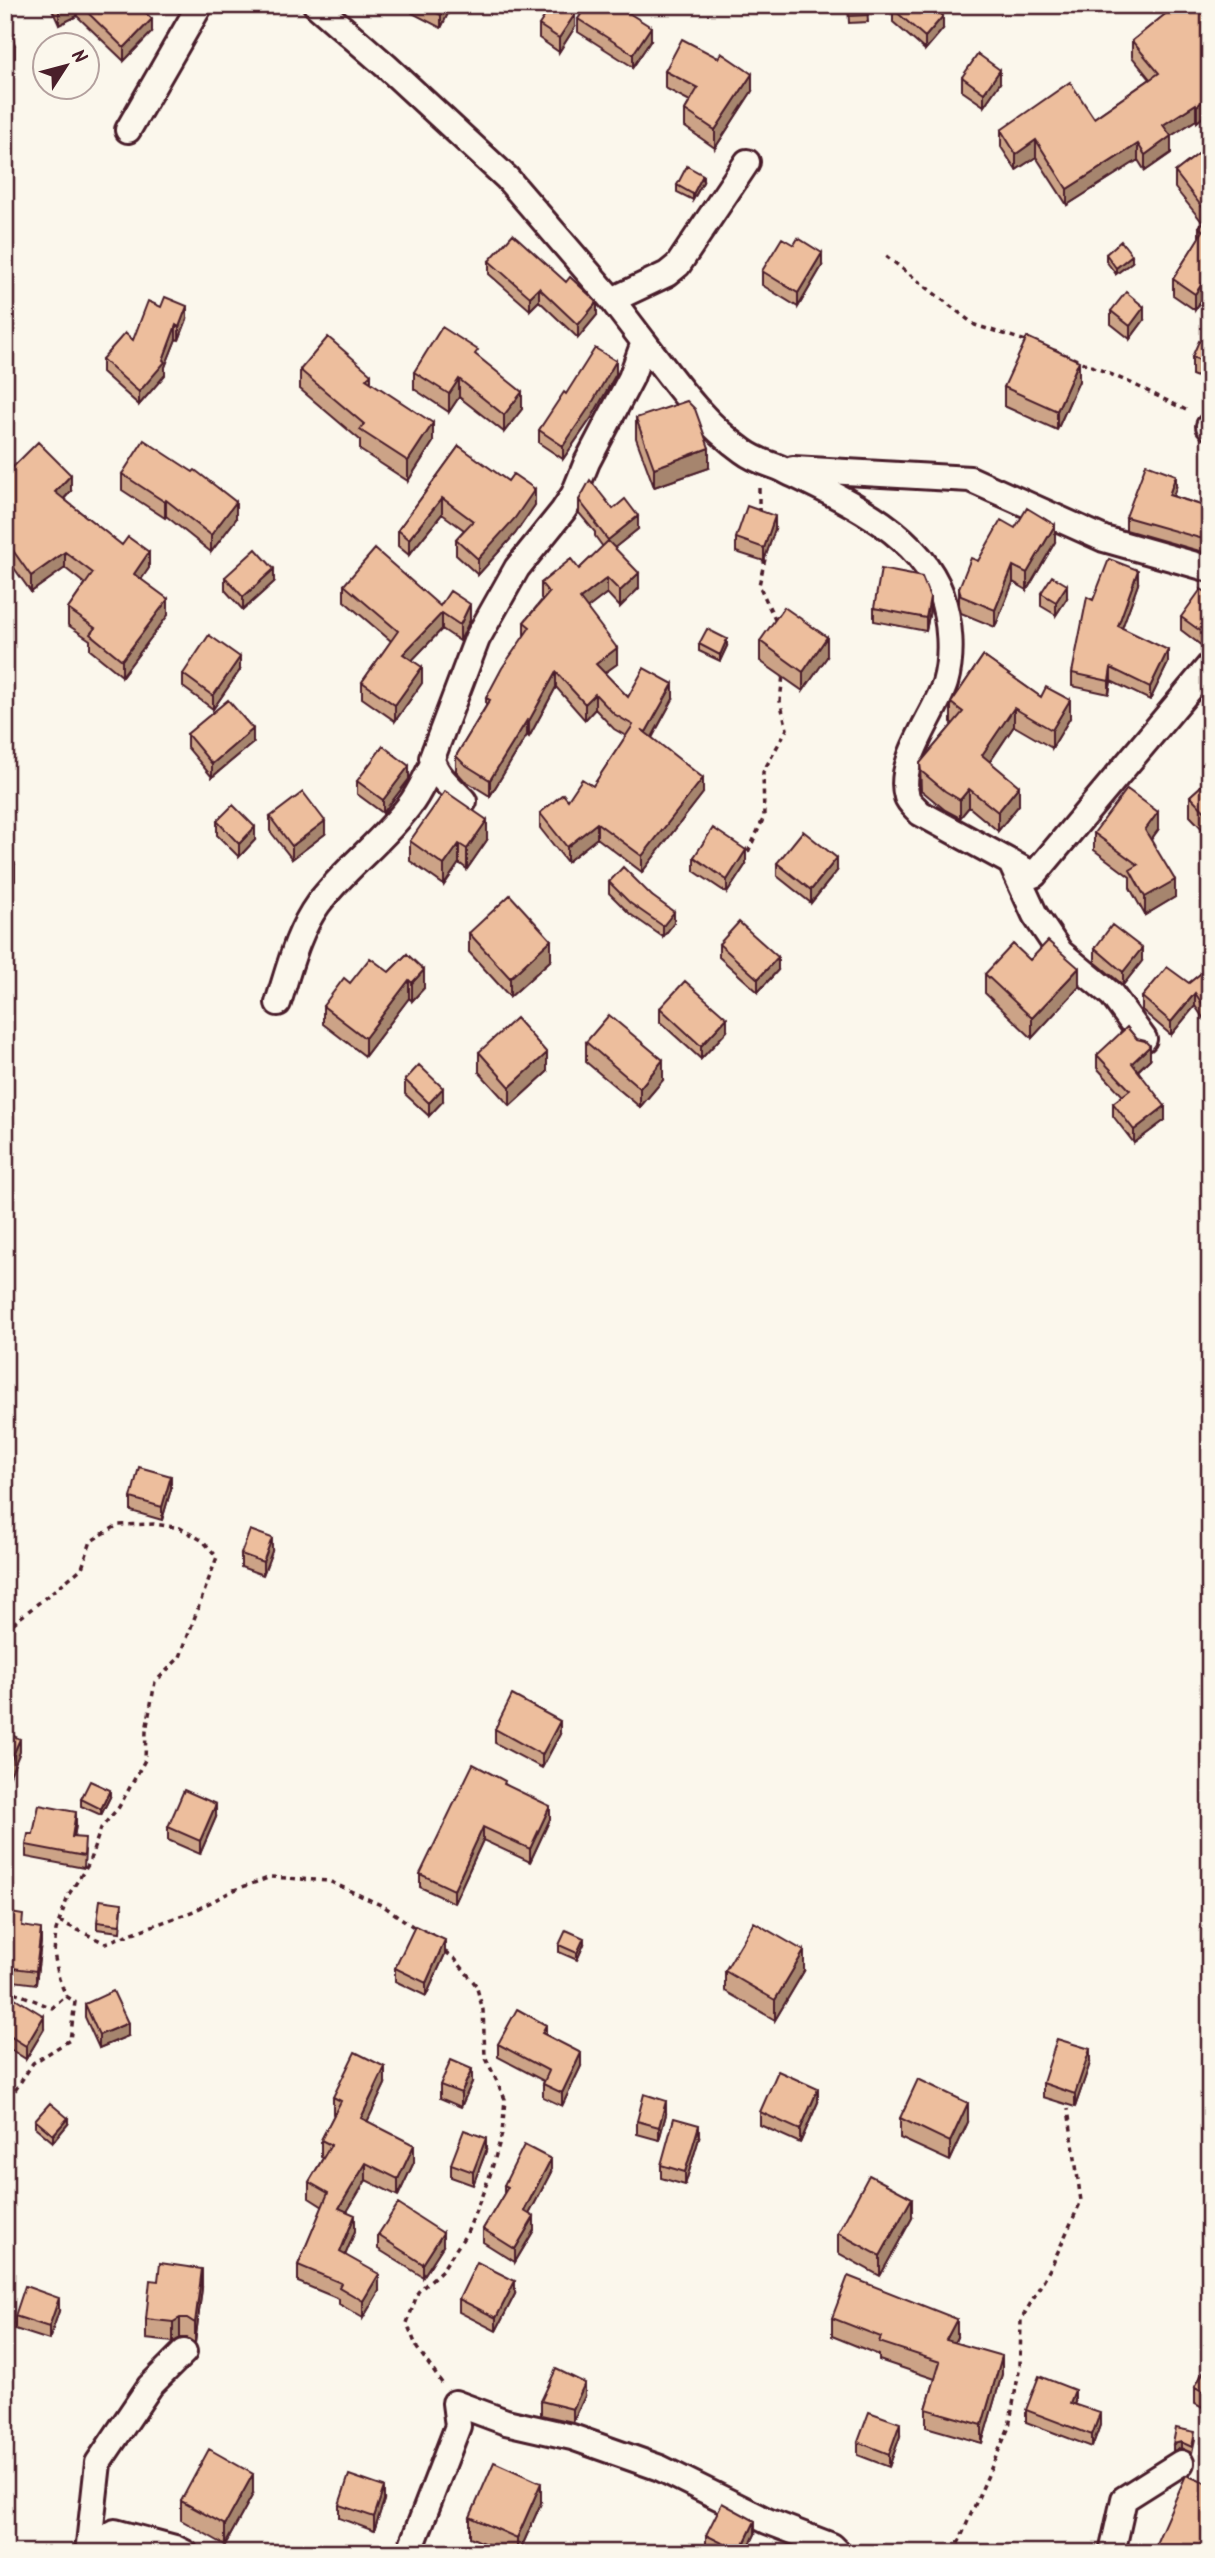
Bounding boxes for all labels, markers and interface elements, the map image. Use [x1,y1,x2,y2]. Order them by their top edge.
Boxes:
north arrow [32,32,102,102]
text: N [62,44,94,71]

